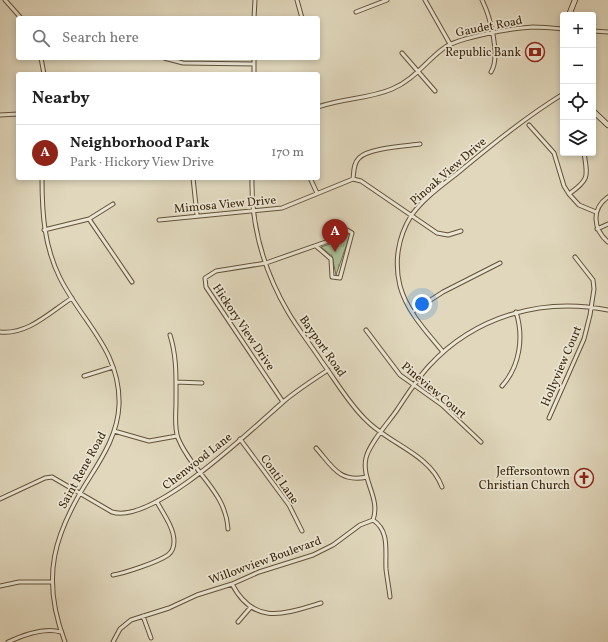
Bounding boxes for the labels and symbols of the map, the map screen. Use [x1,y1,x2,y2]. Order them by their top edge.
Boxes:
street label: Gaudet Road [454,13,524,41]
bank icon: Republic Bank [524,41,546,63]
place label: Republic Bank [445,45,521,61]
street label: Pinoak View Drive [407,134,490,209]
street label: Mimosa View Drive [173,193,277,217]
pin: A [322,219,348,252]
street label: Hickory View Drive [208,281,278,374]
your location [412,294,432,314]
street label: Bayport Road [295,313,349,381]
street label: Hollyview Court [538,324,586,409]
street label: Pineview Court [397,359,469,423]
street label: Saint Rene Road [55,429,111,512]
street label: Chenwood Lane [160,429,236,494]
street label: Conti Lane [256,452,302,508]
place label: Jeffersontown Christian Church [479,464,570,494]
church icon: Jeffersontown Christian Church [573,467,595,489]
street label: Willowview Boulevard [207,533,324,589]

